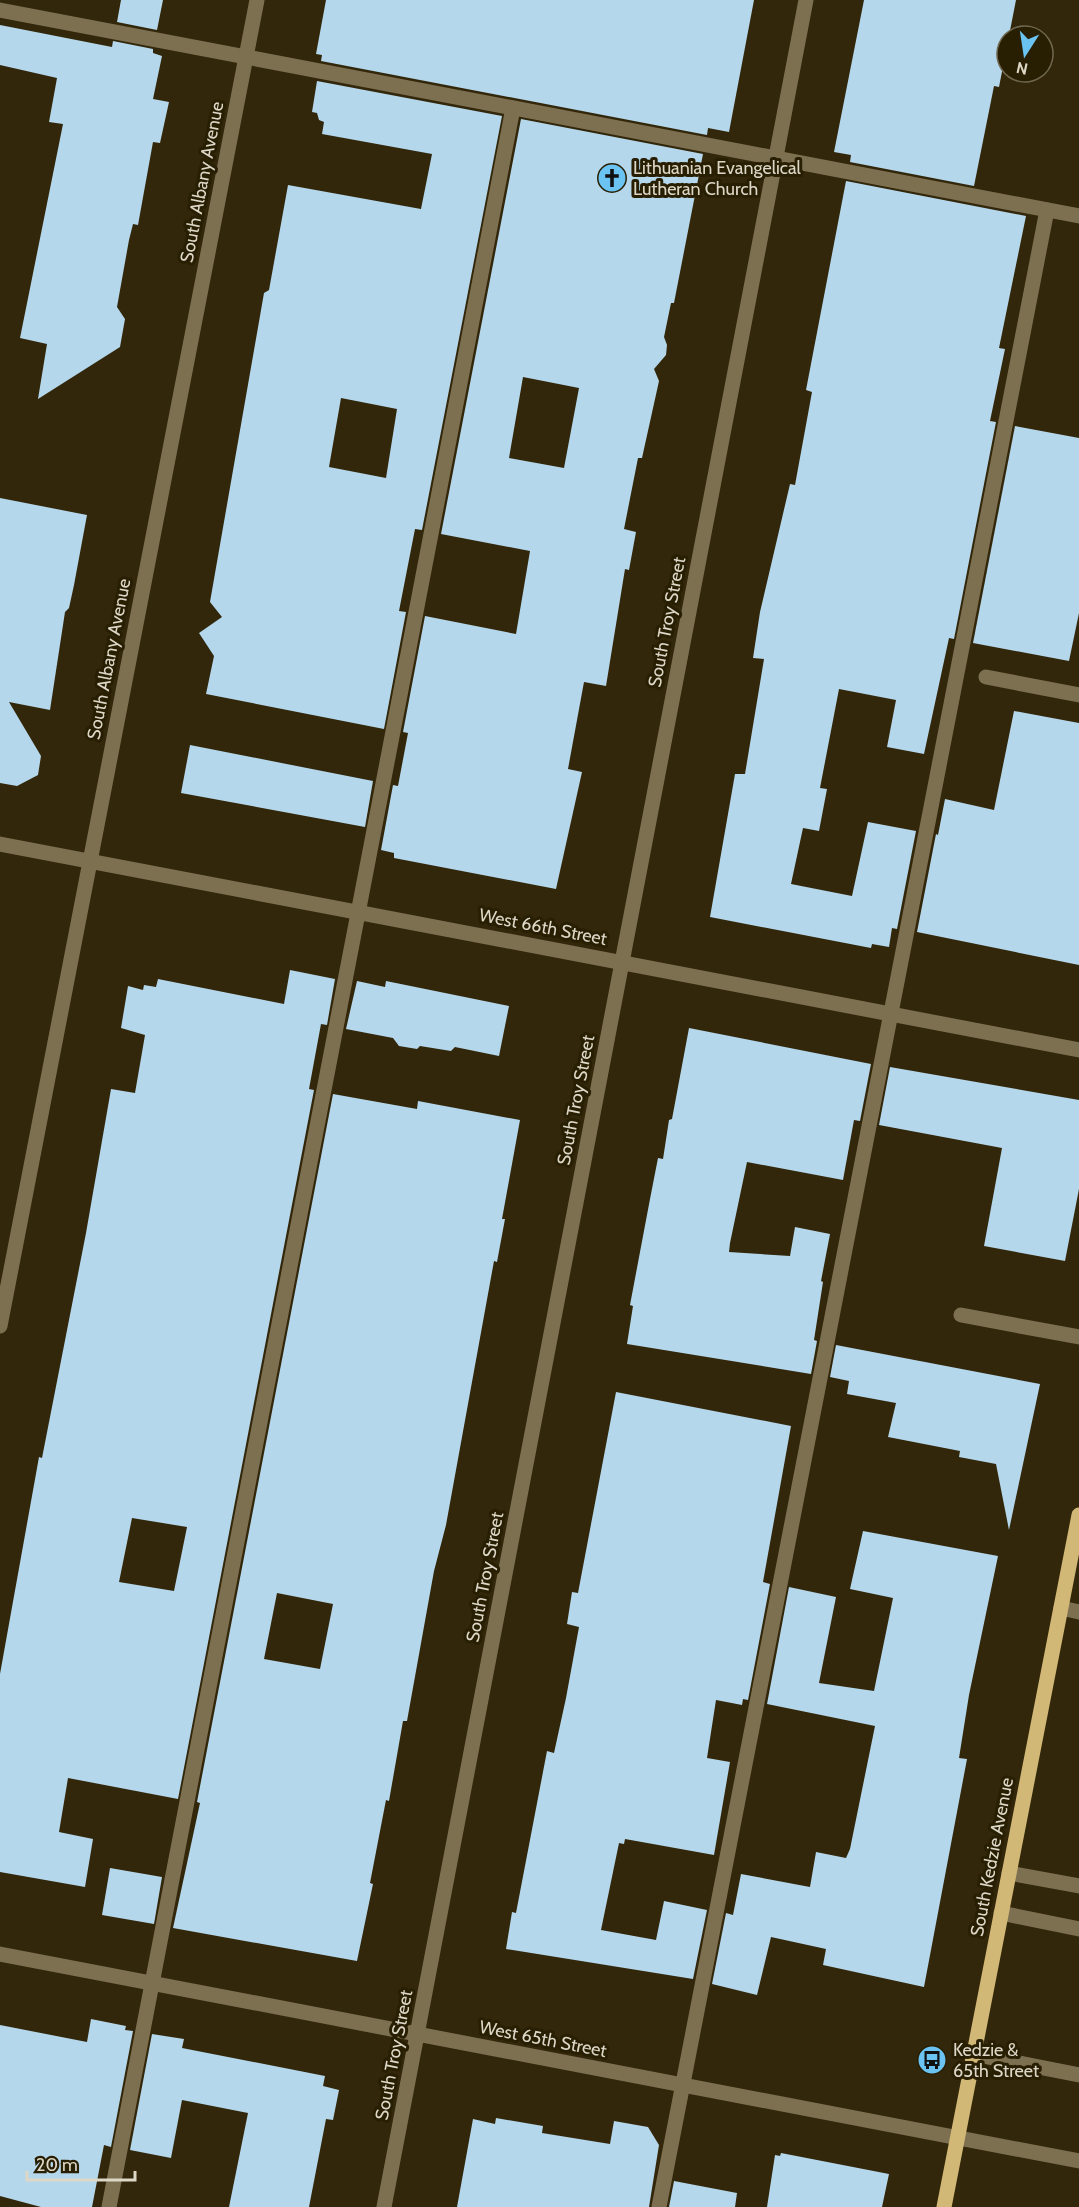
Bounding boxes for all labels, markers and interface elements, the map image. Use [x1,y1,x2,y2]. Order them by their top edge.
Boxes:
north arrow [995,24,1055,84]
text: N [1014,58,1029,79]
street label: South Albany Avenue [176,100,228,264]
place label: Lithuanian Evangelical Lutheran Church [633,157,802,200]
church icon: Lithuanian Evangelical Lutheran Church [596,162,628,194]
street label: South Troy Street [644,555,690,689]
street label: South Albany Avenue [83,577,135,741]
street label: West 66th Street [477,904,609,950]
street label: South Troy Street [553,1033,599,1167]
street label: South Troy Street [462,1510,508,1644]
street label: South Kedzie Avenue [966,1776,1018,1938]
street label: South Troy Street [371,1988,417,2122]
street label: West 65th Street [477,2016,609,2062]
place label: Kedzie & 65th Street [953,2039,1039,2082]
bus stop icon: Kedzie & 65th Street [916,2044,948,2076]
scale bar [27,2144,135,2182]
text: 20 m [36,2154,78,2176]

